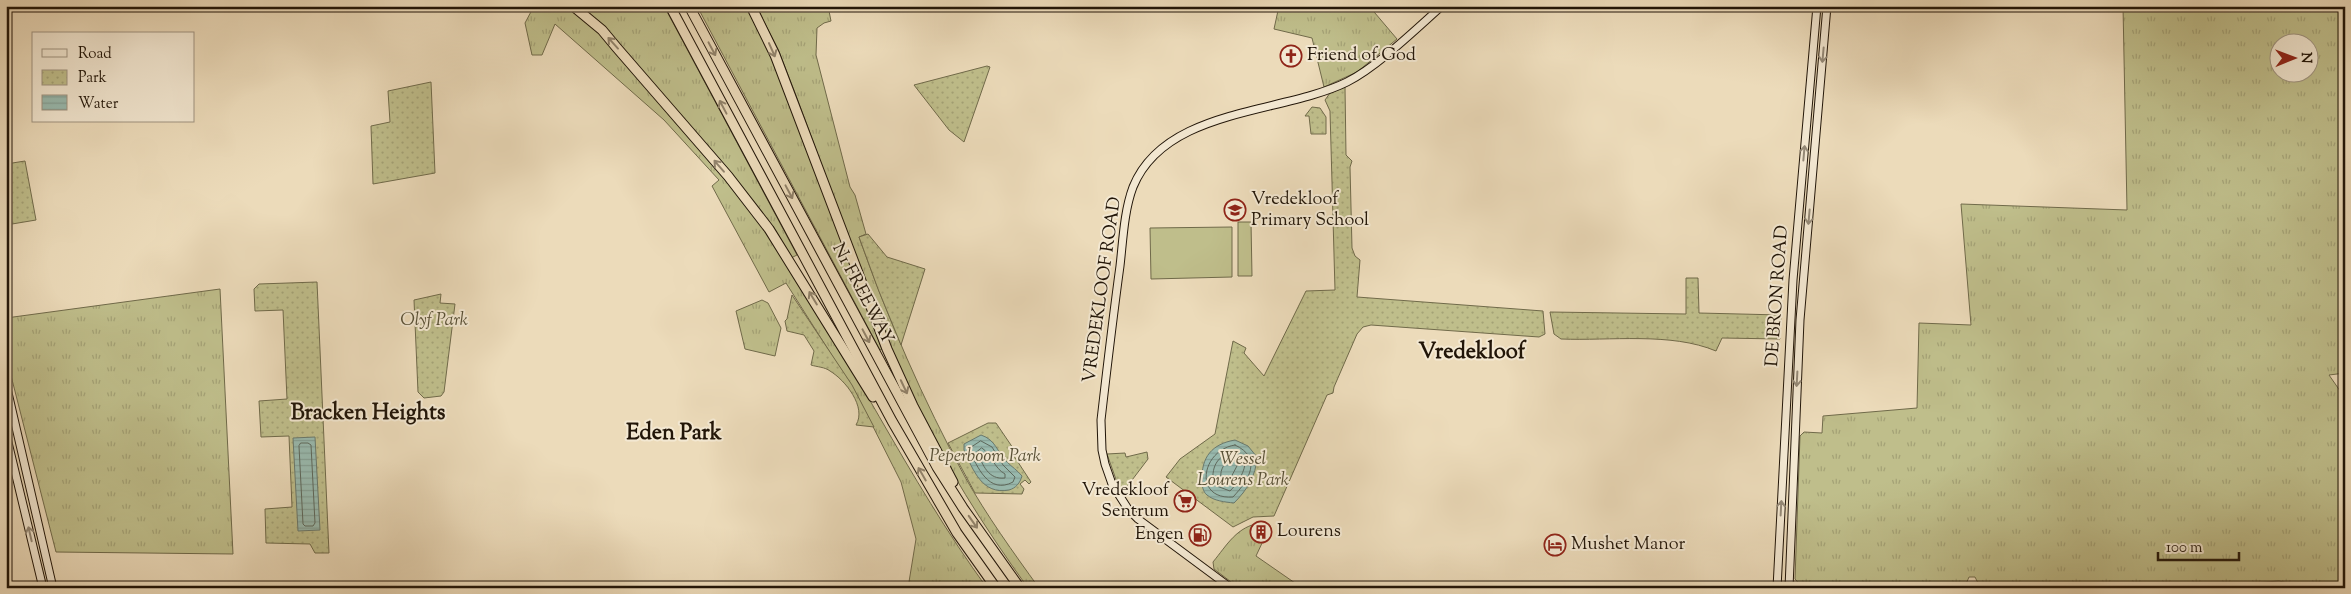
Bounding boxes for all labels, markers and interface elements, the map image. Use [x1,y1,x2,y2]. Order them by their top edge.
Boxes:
legend [32,32,195,122]
north arrow [2268,32,2318,82]
one-way arrow [607,36,619,49]
one-way arrow [708,42,718,56]
one-way arrow [768,42,778,57]
place label: Friend of God [1307,43,1416,69]
text: Road [78,44,112,65]
church icon: Friend of God [1279,44,1303,68]
one-way arrow [1818,47,1828,63]
text: N [2295,52,2315,64]
text: Park [78,68,107,89]
text: Water [78,94,119,115]
one-way arrow [718,100,728,114]
one-way arrow [1800,146,1809,162]
one-way arrow [713,159,725,172]
one-way arrow [784,185,794,200]
place label: Vredekloof Primary School [1251,187,1369,234]
street label: VREDEKLOOF ROAD [1077,195,1129,385]
school or university icon: Vredekloof Primary School [1223,198,1247,222]
one-way arrow [1804,208,1814,224]
street label: DE BRON ROAD [1760,224,1796,368]
street label: N1 FREEWAY [824,239,900,349]
one-way arrow [808,291,818,305]
park label: Olyf Park [400,308,468,334]
one-way arrow [861,328,871,343]
district label: Vredekloof [1419,337,1527,369]
one-way arrow [1793,370,1802,386]
one-way arrow [900,379,909,394]
district label: Bracken Heights [291,398,446,430]
district label: Eden Park [626,418,722,450]
park label: Peperboom Park [929,444,1041,470]
park label: Wessel Lourens Park [1197,447,1289,494]
one-way arrow [917,467,927,481]
place label: Vredekloof Sentrum [1082,478,1170,525]
supermarket icon: Vredekloof Sentrum [1173,489,1197,513]
one-way arrow [1777,500,1786,516]
one-way arrow [968,515,978,529]
place label: Lourens [1277,519,1341,545]
building icon: Lourens [1249,520,1273,544]
place label: Engen [1135,522,1184,548]
fuel station icon: Engen [1188,523,1212,547]
one-way arrow [25,527,34,543]
scale bar [2158,529,2240,561]
place label: Mushet Manor [1571,532,1686,558]
hotel icon: Mushet Manor [1543,533,1567,557]
text: 100 m [2166,538,2203,559]

